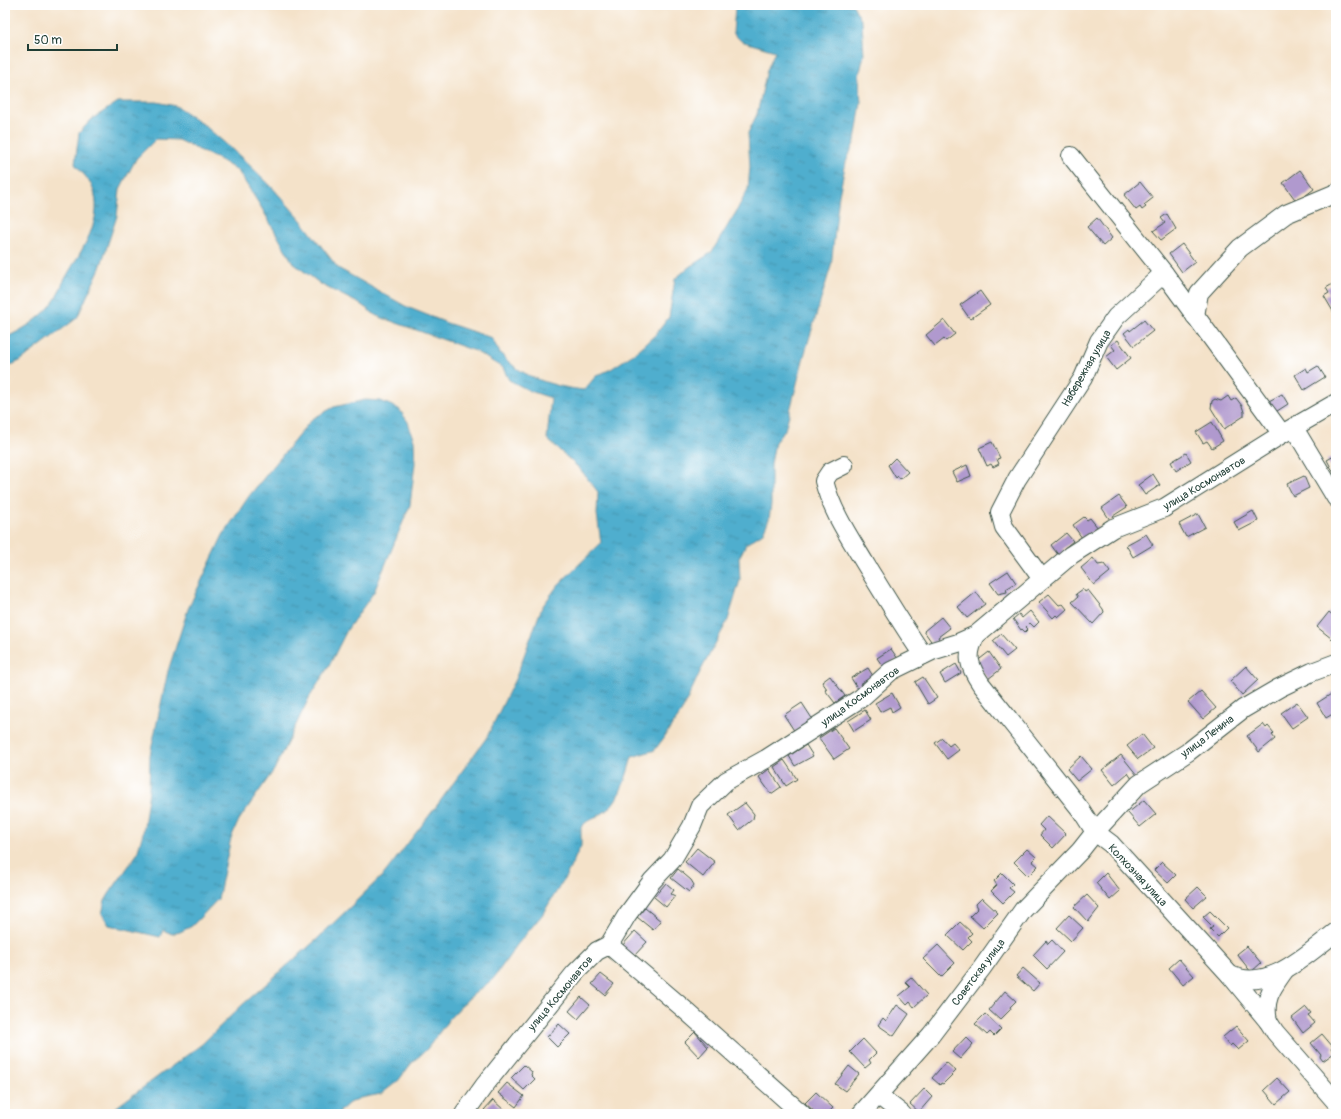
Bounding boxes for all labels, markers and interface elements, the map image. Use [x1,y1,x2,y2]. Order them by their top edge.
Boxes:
scale bar [28,26,117,52]
text: 50 m [34,33,62,48]
street label: Набережная улица [1059,327,1114,409]
street label: улица Космонавтов [1160,454,1248,514]
street label: улица Космонавтов [818,664,902,730]
street label: улица Ленина [1178,712,1236,761]
street label: Колхозная улица [1106,842,1170,909]
street label: Советская улица [949,936,1008,1008]
street label: улица Космонавтов [525,953,595,1034]

